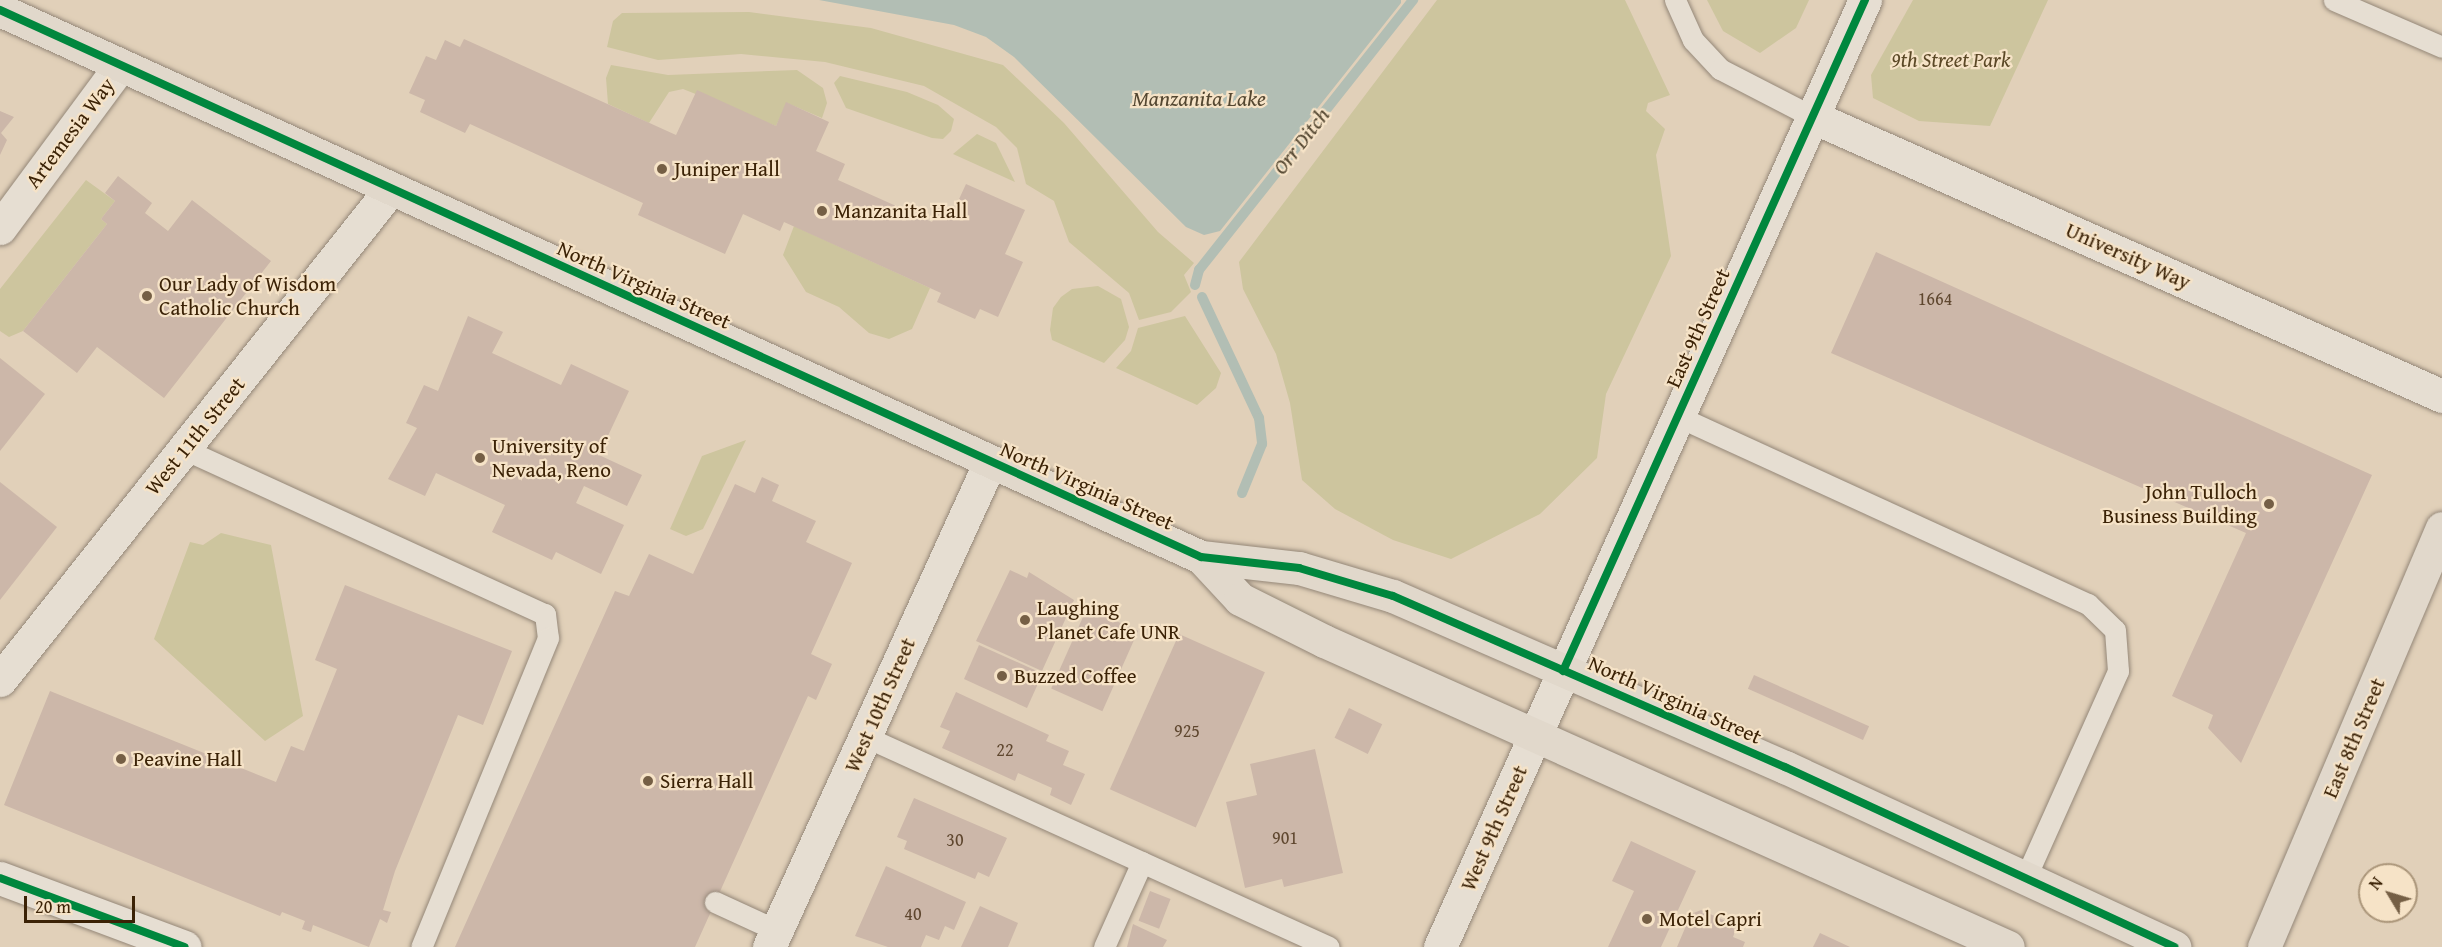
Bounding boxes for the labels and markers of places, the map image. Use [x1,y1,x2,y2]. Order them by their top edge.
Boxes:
place label: Juniper Hall [674,156,780,182]
marker: Juniper Hall [655,162,669,176]
place label: Manzanita Hall [834,198,967,224]
marker: Manzanita Hall [815,204,829,218]
place label: Our Lady of Wisdom Catholic Church [159,271,336,321]
marker: Our Lady of Wisdom Catholic Church [140,289,154,303]
place label: University of Nevada, Reno [492,433,611,483]
marker: University of Nevada, Reno [473,451,487,465]
place label: John Tulloch Business Building [2102,479,2257,529]
marker: John Tulloch Business Building [2262,497,2276,511]
place label: Laughing Planet Cafe UNR [1037,595,1180,645]
marker: Laughing Planet Cafe UNR [1018,613,1032,627]
place label: Buzzed Coffee [1014,663,1137,689]
marker: Buzzed Coffee [995,669,1009,683]
place label: Peavine Hall [133,746,242,772]
marker: Peavine Hall [114,752,128,766]
place label: Sierra Hall [660,768,753,794]
marker: Sierra Hall [641,774,655,788]
place label: Motel Capri [1659,906,1762,932]
marker: Motel Capri [1640,912,1654,926]

